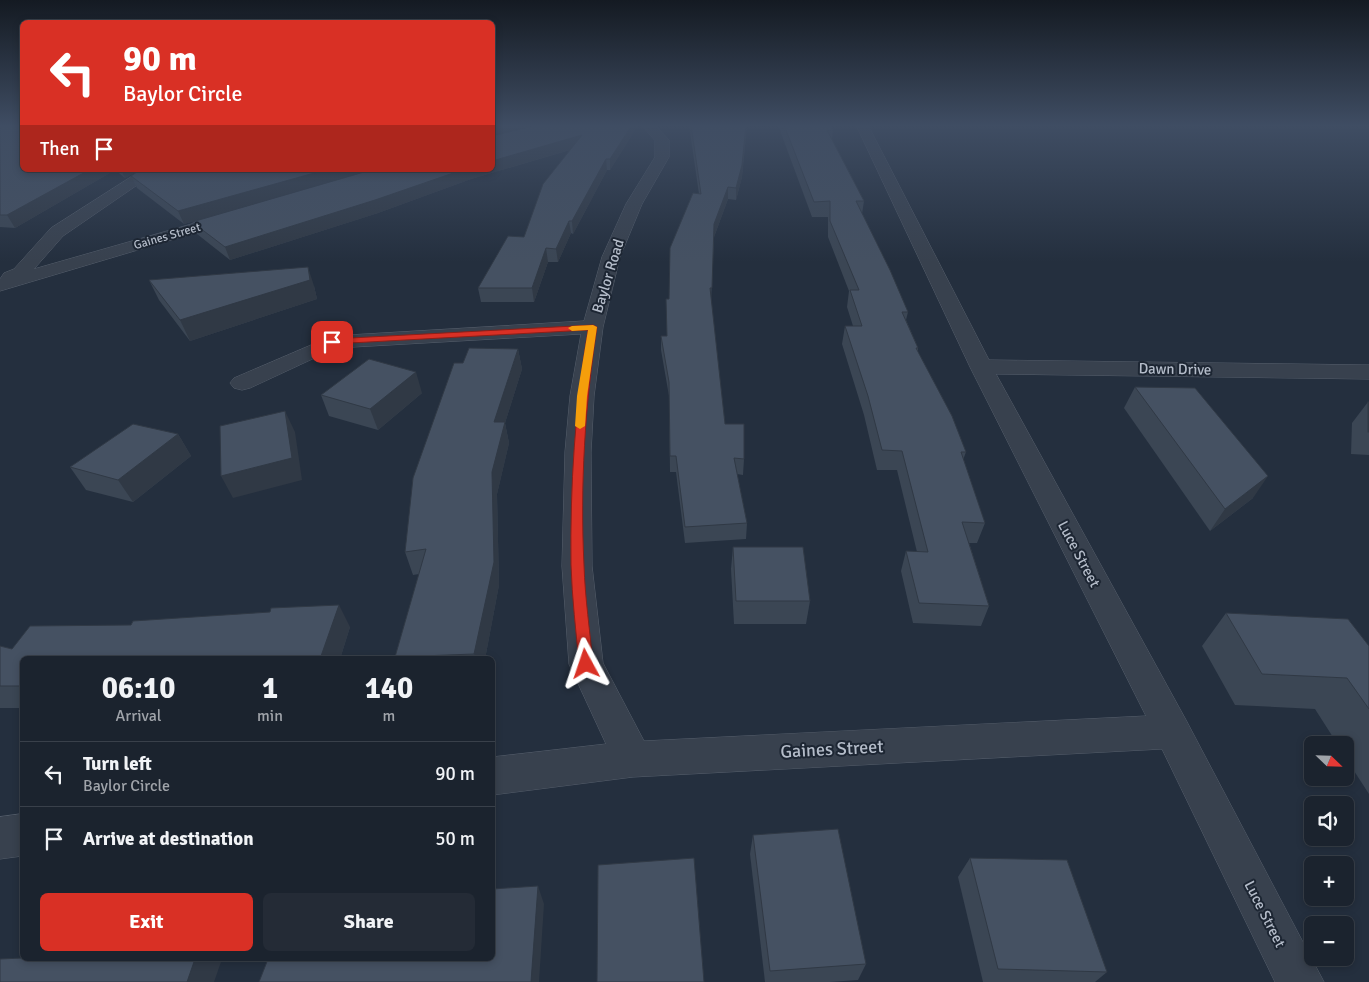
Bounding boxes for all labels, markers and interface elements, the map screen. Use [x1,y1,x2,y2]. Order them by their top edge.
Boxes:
text: 90 m [123,37,197,80]
icon: left [40,40,105,105]
text: Baylor Circle [123,80,243,107]
icon: arrive [90,135,118,163]
text: Then [40,137,80,161]
street label: Gaines Street [132,220,202,253]
street label: Baylor Road [588,237,628,315]
pin [311,321,353,363]
icon: arrive [318,328,346,356]
street label: Dawn Drive [1138,359,1212,379]
street label: Luce Street [1054,518,1104,590]
position arrow [559,637,611,689]
text: 06:10 [102,670,175,707]
text: 1 [262,670,278,707]
text: 140 [365,670,413,707]
text: Arrival [115,706,162,726]
text: min [257,706,283,726]
text: m [383,706,395,726]
street label: Gaines Street [780,735,884,763]
north arrow [1304,736,1354,786]
map controls [1304,736,1354,966]
text: Turn left [83,752,152,776]
icon: left [40,760,68,788]
text: 90 m [435,762,475,786]
text: Baylor Circle [83,776,170,796]
button: sound [1304,796,1354,846]
icon: arrive [40,825,68,853]
text: Arrive at destination [83,827,254,851]
text: 50 m [435,827,475,851]
button: + [1304,856,1354,906]
street label: Luce Street [1241,878,1289,950]
button: Exit [40,893,253,951]
button: Share [263,893,475,951]
button: − [1304,916,1354,966]

